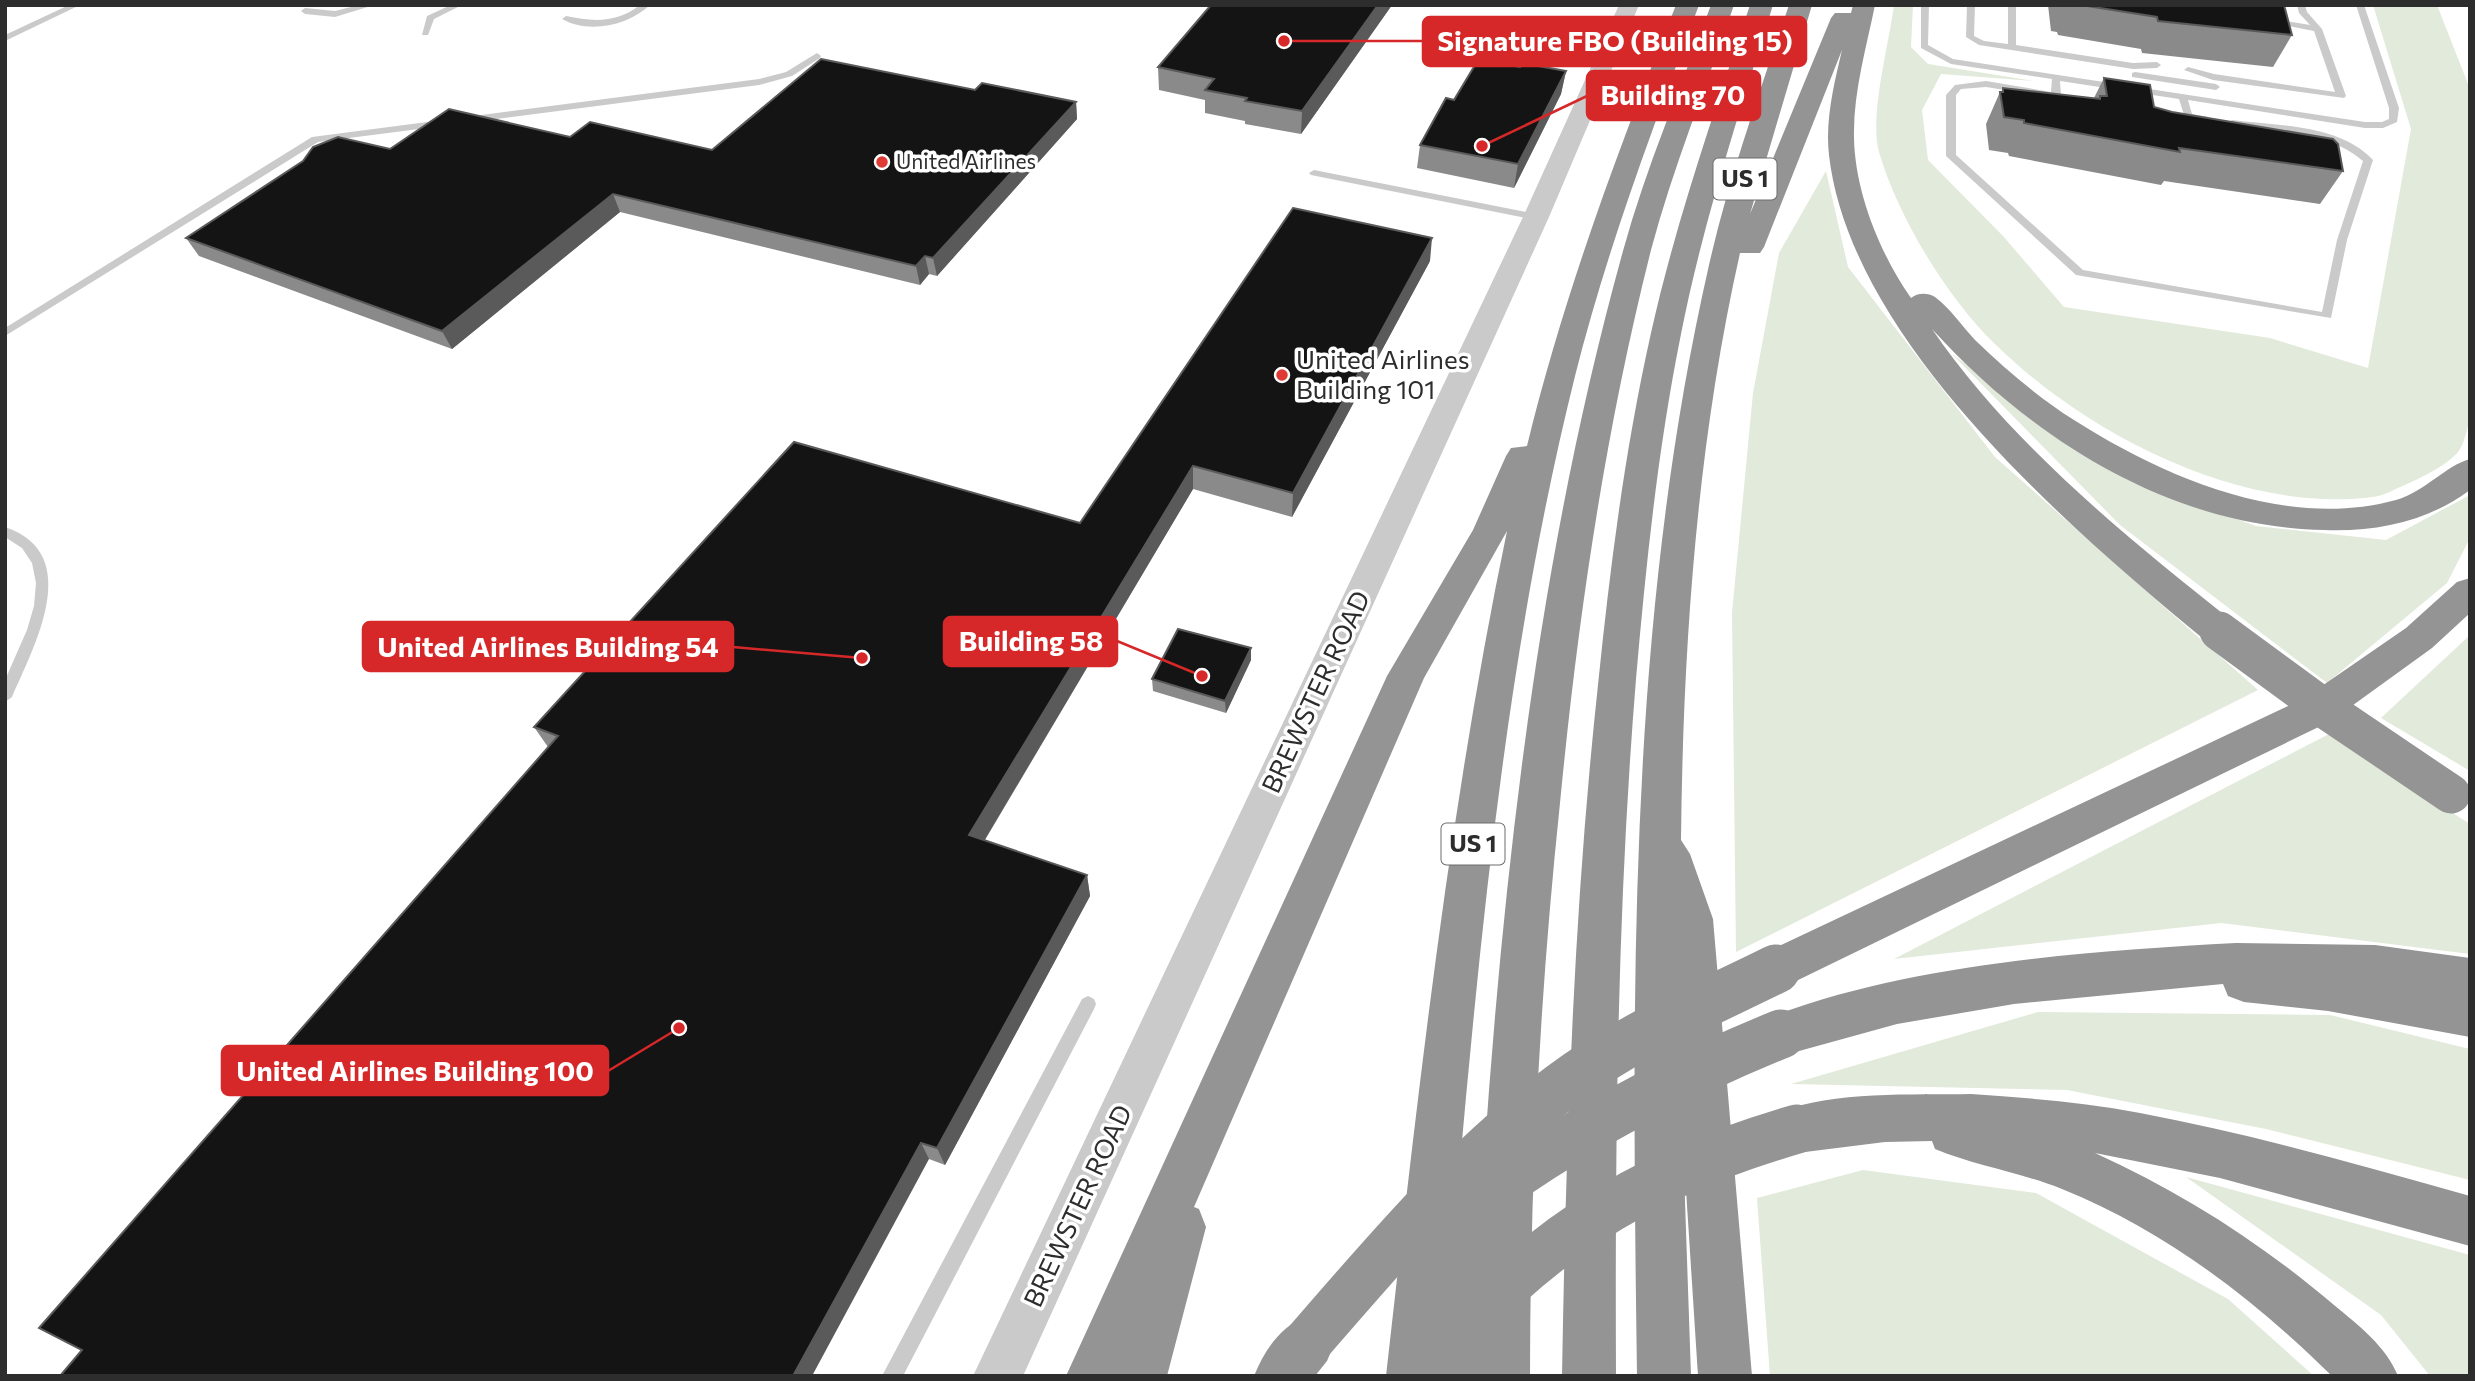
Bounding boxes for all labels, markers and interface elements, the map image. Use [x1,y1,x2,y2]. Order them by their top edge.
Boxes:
callout: Signature FBO (Building 15) [1423,17,1806,66]
text: Signature FBO (Building 15) [1437,23,1793,57]
callout: Building 70 [1587,71,1760,120]
text: Building 70 [1601,77,1745,111]
place label: United Airlines [896,148,1036,173]
marker: United Airlines [874,154,890,170]
road number: US 1 [1714,159,1776,200]
place label: United Airlines Building 101 [1296,343,1470,404]
marker: United Airlines Building 101 [1274,367,1290,383]
street label: BREWSTER ROAD [1254,585,1375,797]
callout: Building 58 [944,617,1117,666]
callout: United Airlines Building 54 [363,622,733,671]
text: Building 58 [959,623,1103,657]
text: United Airlines Building 54 [377,629,719,663]
road number: US 1 [1442,824,1504,864]
callout: United Airlines Building 100 [222,1046,608,1095]
text: United Airlines Building 100 [236,1053,594,1087]
street label: BREWSTER ROAD [1016,1099,1137,1311]

